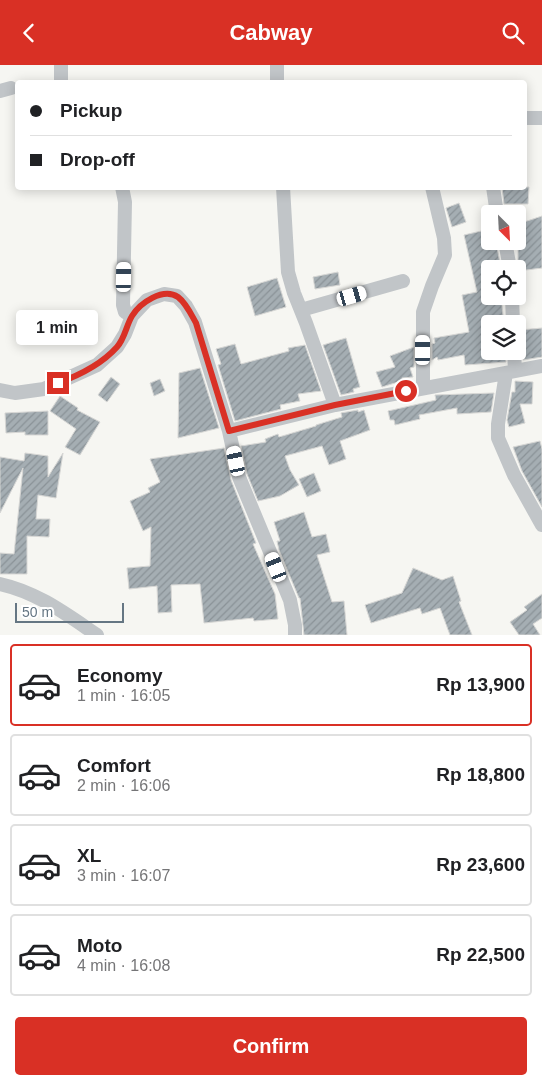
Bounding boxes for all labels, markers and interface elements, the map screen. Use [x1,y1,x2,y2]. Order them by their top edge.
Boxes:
icon: back [15,19,43,47]
icon: search [499,19,527,47]
text: Cabway [229,20,313,45]
text: Pickup [60,100,122,121]
text: Drop-off [60,149,135,170]
north arrow [481,205,526,250]
map controls [481,205,526,360]
button: locate [481,260,526,305]
car [116,262,131,292]
car [335,285,368,307]
callout: 1 min [17,311,99,345]
button: layers [481,315,526,360]
text: 1 min [36,319,78,336]
car [415,335,430,365]
route end [47,372,69,394]
route start [395,380,417,402]
car [225,445,246,477]
car [263,550,288,584]
scale bar [15,600,124,623]
text: 50 m [22,604,53,620]
icon: car [17,663,62,708]
text: Economy [77,665,163,686]
text: Rp 13,900 [436,674,525,695]
text: 1 min · 16:05 [77,687,170,704]
icon: car [17,753,62,798]
text: Comfort [77,755,151,776]
text: Rp 18,800 [436,764,525,785]
text: 2 min · 16:06 [77,777,170,794]
icon: car [17,843,62,888]
text: XL [77,845,101,866]
text: Rp 23,600 [436,854,525,875]
text: 3 min · 16:07 [77,867,170,884]
icon: car [17,933,62,978]
text: Moto [77,935,122,956]
text: Rp 22,500 [436,944,525,965]
text: 4 min · 16:08 [77,957,170,974]
button: Confirm [15,1017,527,1075]

